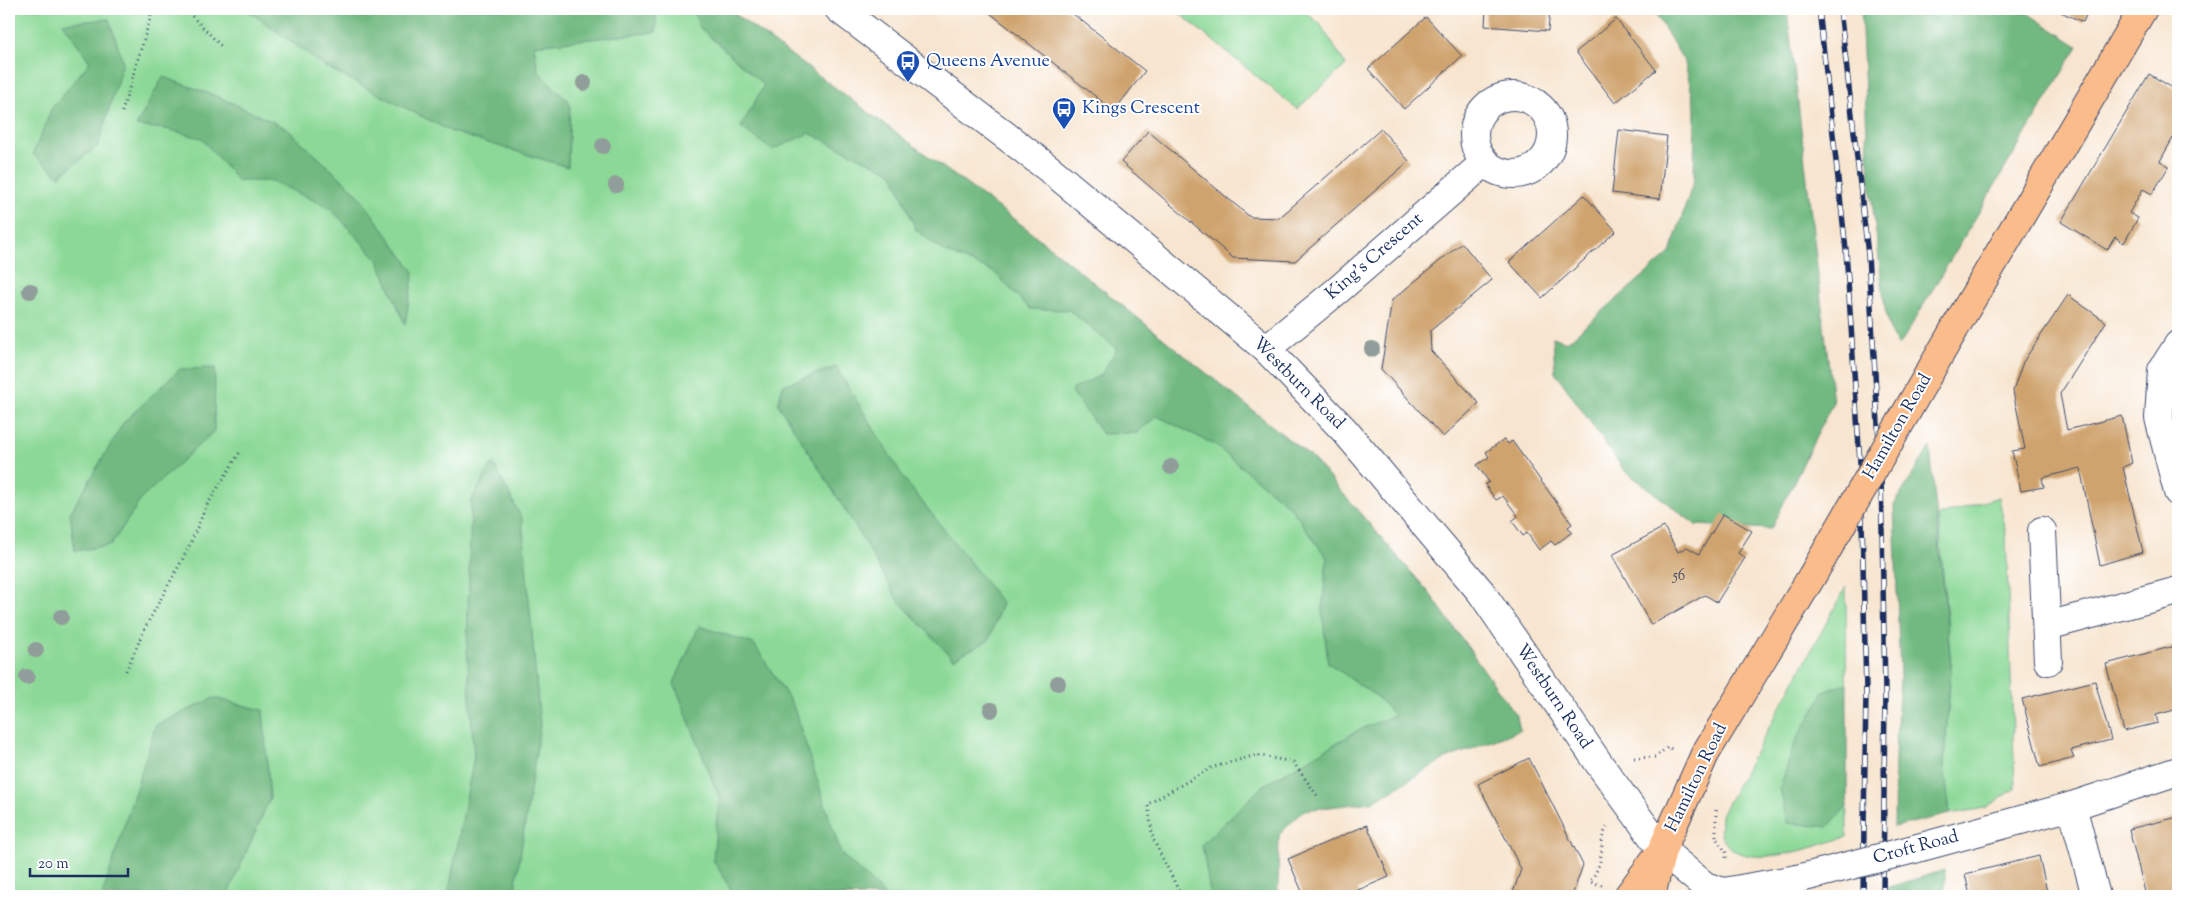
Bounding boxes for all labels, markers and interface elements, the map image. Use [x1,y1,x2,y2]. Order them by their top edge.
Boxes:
bus stop icon: Queens Avenue [895,49,921,83]
place label: Queens Avenue [926,49,1050,75]
bus stop icon: Kings Crescent [1051,96,1077,130]
place label: Kings Crescent [1082,96,1200,122]
street label: King's Crescent [1320,207,1430,307]
street label: Westburn Road [1246,332,1350,436]
street label: Hamilton Road [1857,369,1939,485]
house number: 56 [1672,566,1685,587]
street label: Westburn Road [1508,639,1598,755]
street label: Hamilton Road [1659,719,1735,837]
street label: Croft Road [1870,824,1962,872]
scale bar [30,845,128,877]
text: 20 m [38,854,69,875]

